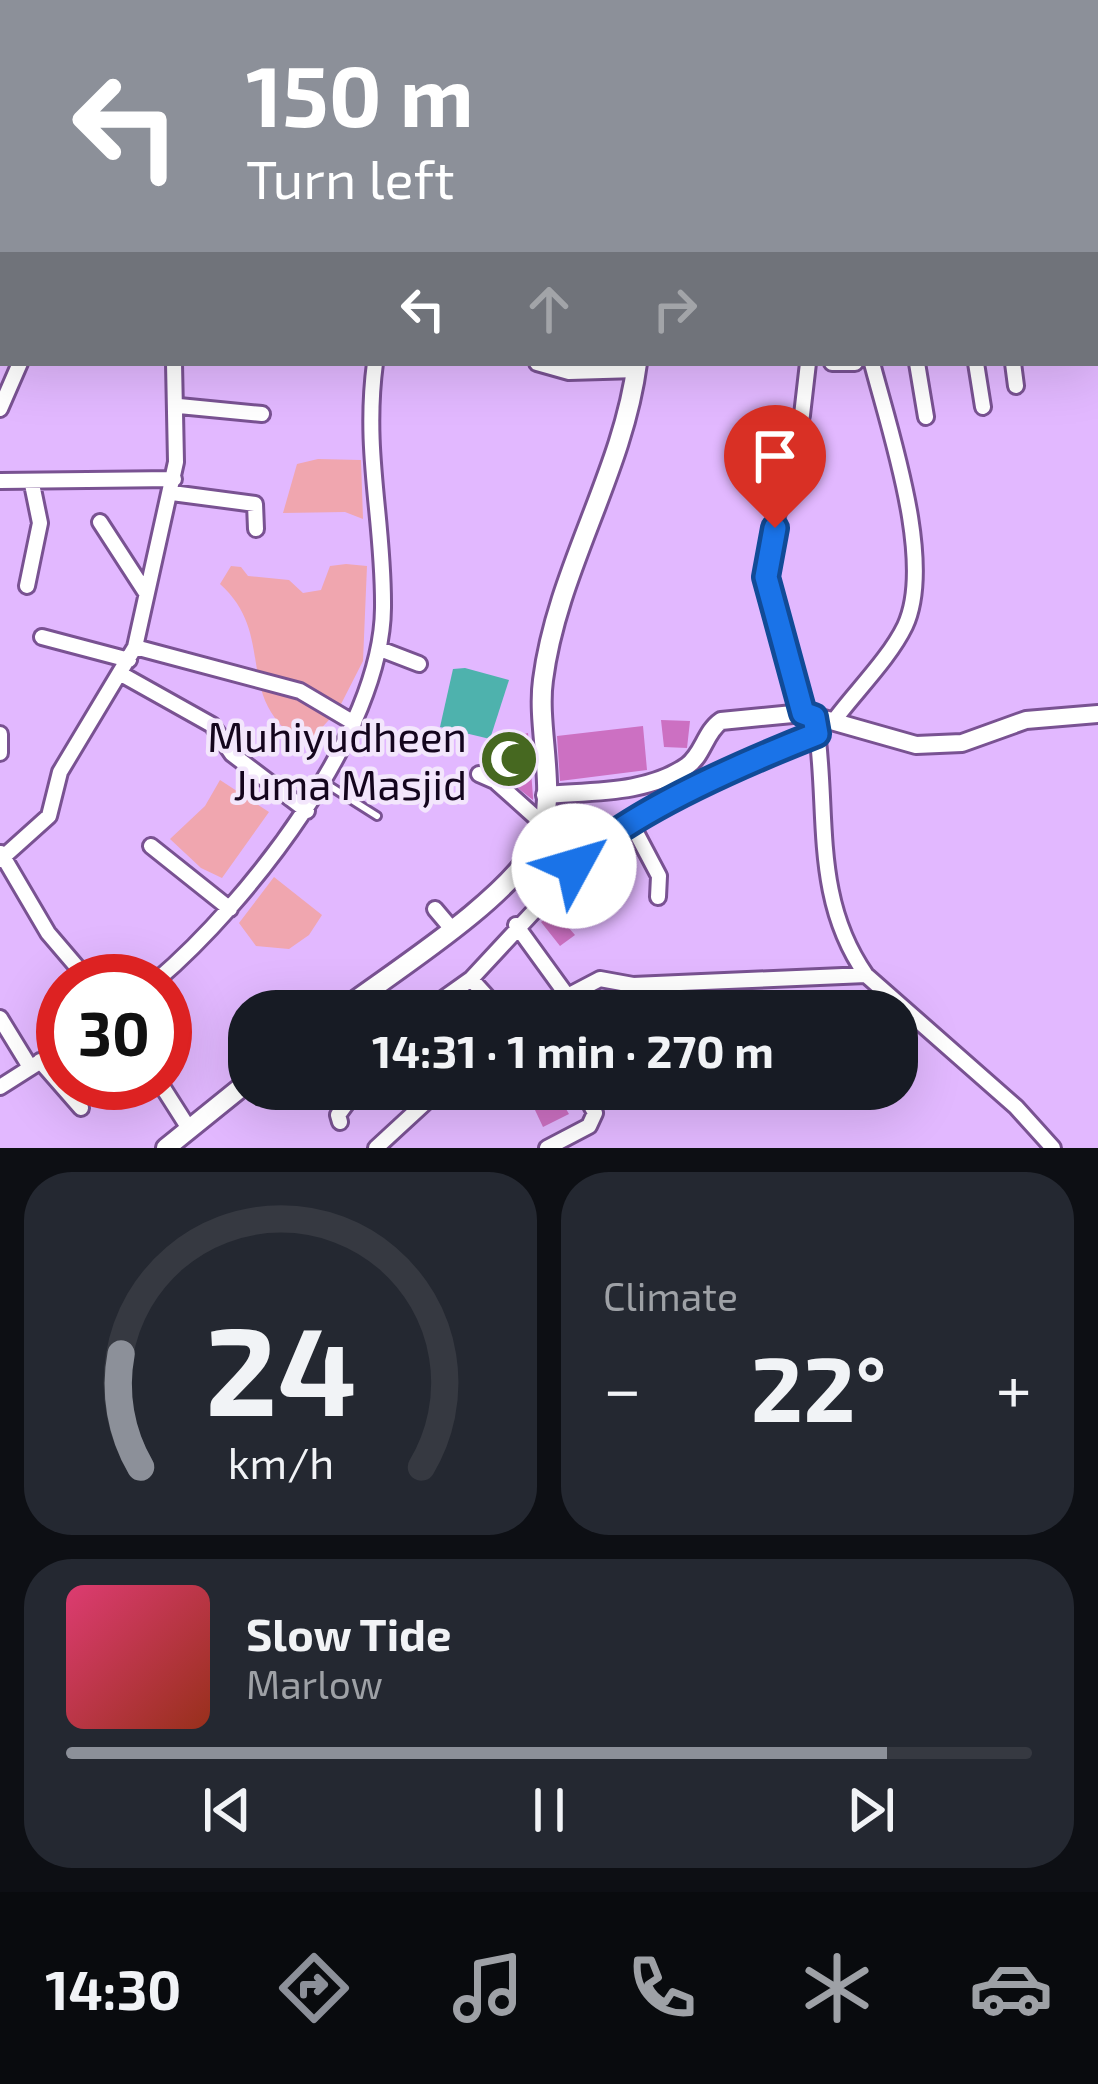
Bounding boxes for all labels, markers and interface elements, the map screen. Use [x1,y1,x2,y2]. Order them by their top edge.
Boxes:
text: 150 m [246,43,474,144]
icon: left [48,48,204,204]
text: Turn left [246,145,455,210]
icon: left [390,276,456,342]
icon: ahead [516,276,582,342]
icon: right [642,276,708,342]
pin [724,405,826,528]
icon: arrive [742,423,808,489]
place label: Muhiyudheen Juma Masjid [207,710,467,809]
mosque icon: Muhiyudheen Juma Masjid [478,728,540,790]
position arrow [511,803,637,929]
speed limit sign: 30 [36,954,192,1110]
text: 14:31 · 1 min · 270 m [372,1023,774,1077]
text: Climate [603,1272,738,1319]
text: 24 [204,1291,357,1441]
text: 22° [751,1332,886,1440]
text: − [603,1347,642,1426]
text: + [996,1347,1032,1426]
text: km/h [227,1435,334,1487]
text: Slow Tide [246,1606,451,1660]
text: Marlow [246,1660,383,1707]
icon: previous [194,1777,260,1843]
icon: pause [516,1777,582,1843]
icon: next [838,1777,904,1843]
icon: directions [272,1946,356,2030]
icon: music [446,1946,530,2030]
icon: phone [620,1946,704,2030]
icon: climate [795,1946,879,2030]
icon: car [969,1946,1053,2030]
text: 14:30 [45,1956,181,2021]

